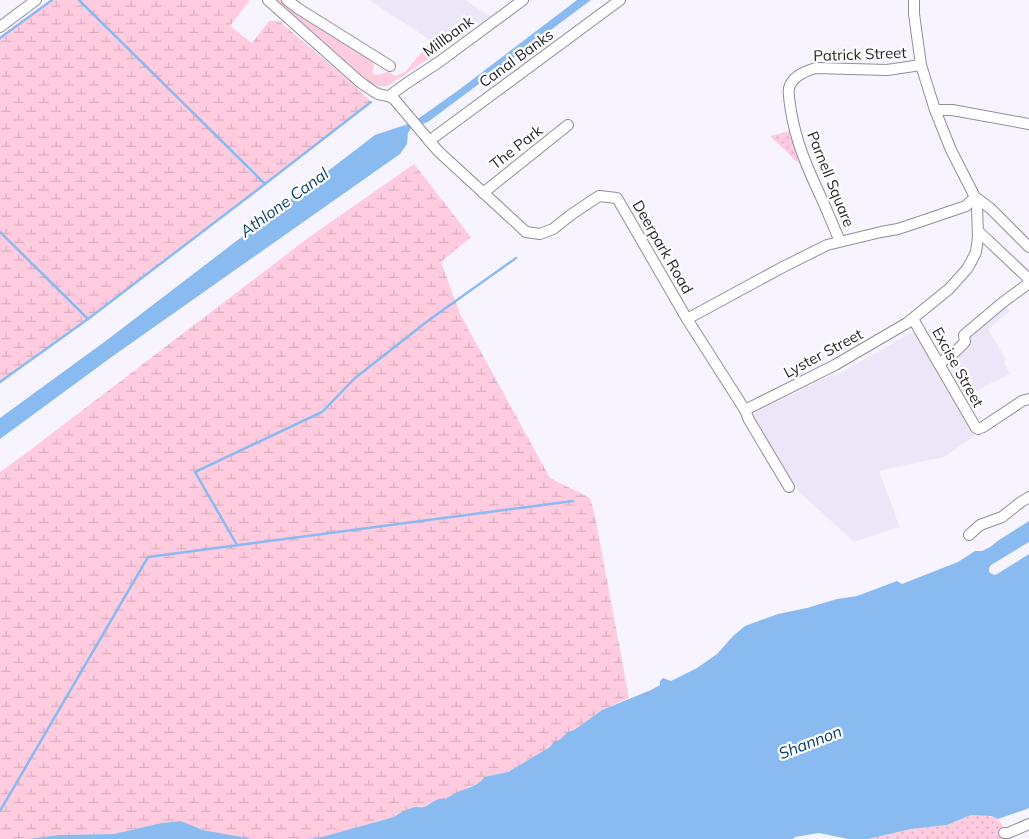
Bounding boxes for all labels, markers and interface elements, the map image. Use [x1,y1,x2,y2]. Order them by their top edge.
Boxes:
street label: Millbank [419,11,477,61]
street label: Canal Banks [475,25,557,91]
street label: Patrick Street [813,43,907,65]
street label: The Park [486,120,546,173]
street label: Parnell Square [803,128,859,230]
water label: Athlone Canal [235,163,332,241]
street label: Deerpark Road [629,197,697,297]
street label: Lyster Street [780,324,866,382]
street label: Excise Street [928,324,988,410]
water label: Shannon [776,721,844,763]

